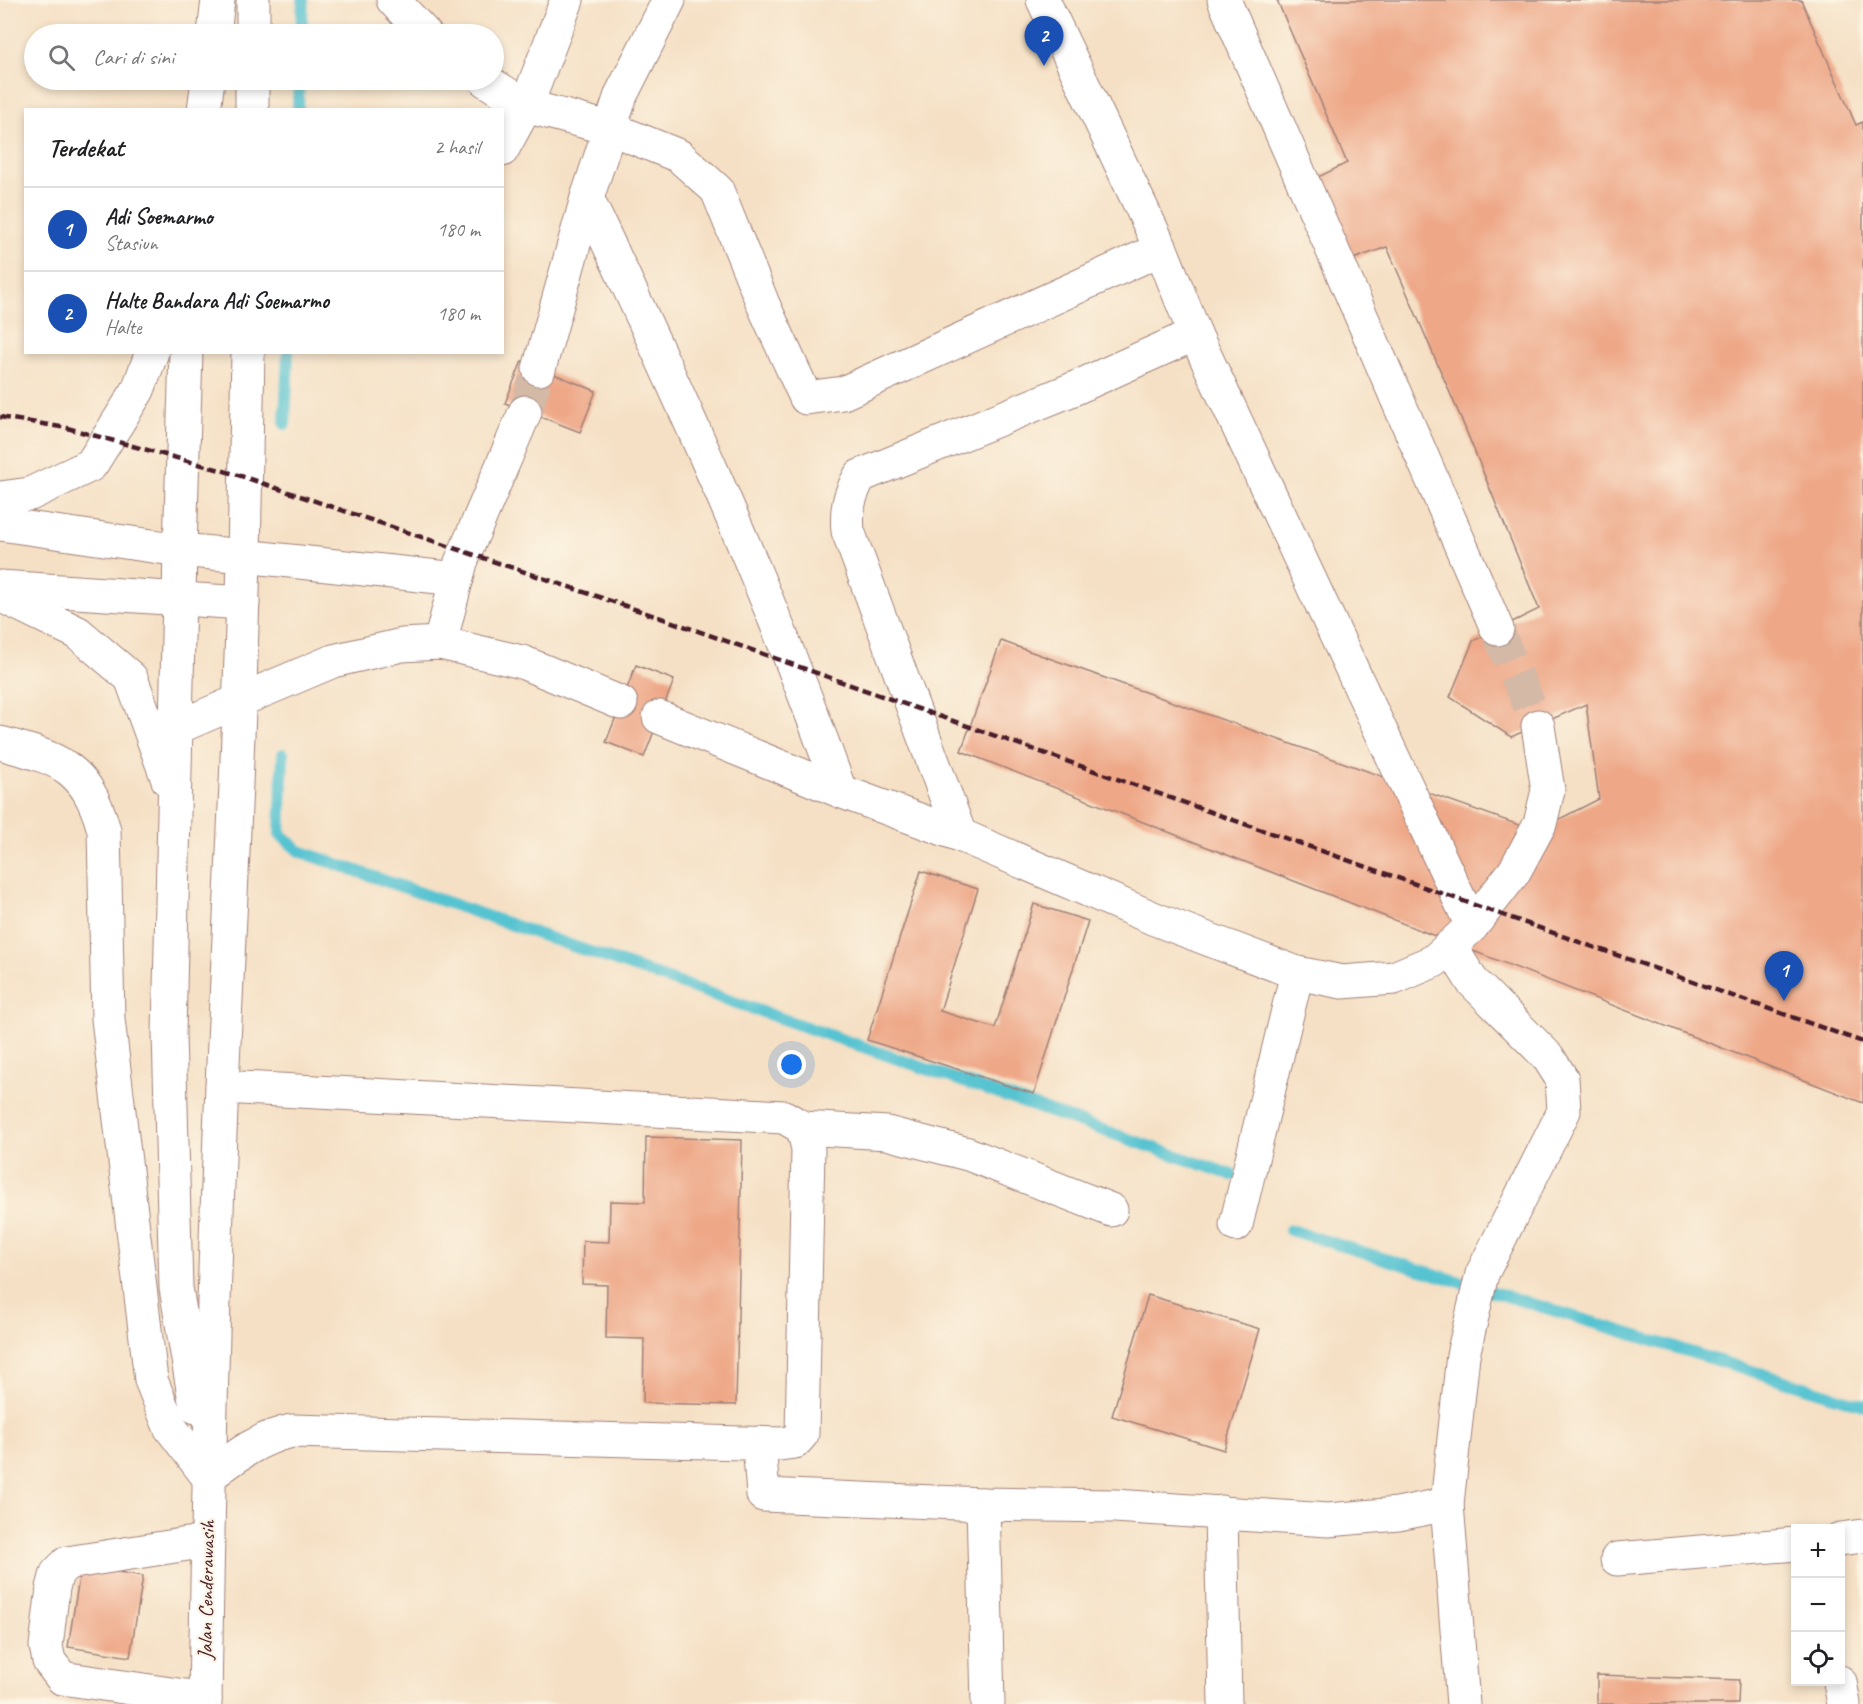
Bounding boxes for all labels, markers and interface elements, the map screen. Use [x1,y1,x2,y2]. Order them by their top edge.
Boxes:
pin: 2 [1024,16,1064,66]
search box [24,24,504,90]
icon: search [45,41,78,74]
text: Cari di sini [93,43,174,71]
text: Terdekat [48,131,124,164]
text: 2 hasil [434,135,480,160]
text: Adi Soemarmo [105,203,213,231]
text: 1 [63,217,72,242]
text: 180 m [437,217,480,242]
text: Stasiun [105,231,157,256]
text: Halte Bandara Adi Soemarmo [105,287,329,315]
text: 2 [63,301,72,326]
text: 180 m [437,301,480,326]
text: Halte [105,315,142,340]
pin: 1 [1764,952,1804,1001]
your location [777,1050,806,1079]
street label: Jalan Cenderawasih [192,1519,220,1661]
map controls [1791,1524,1845,1686]
button: + [1791,1524,1845,1578]
button: − [1791,1578,1845,1632]
button: locate [1791,1632,1845,1686]

